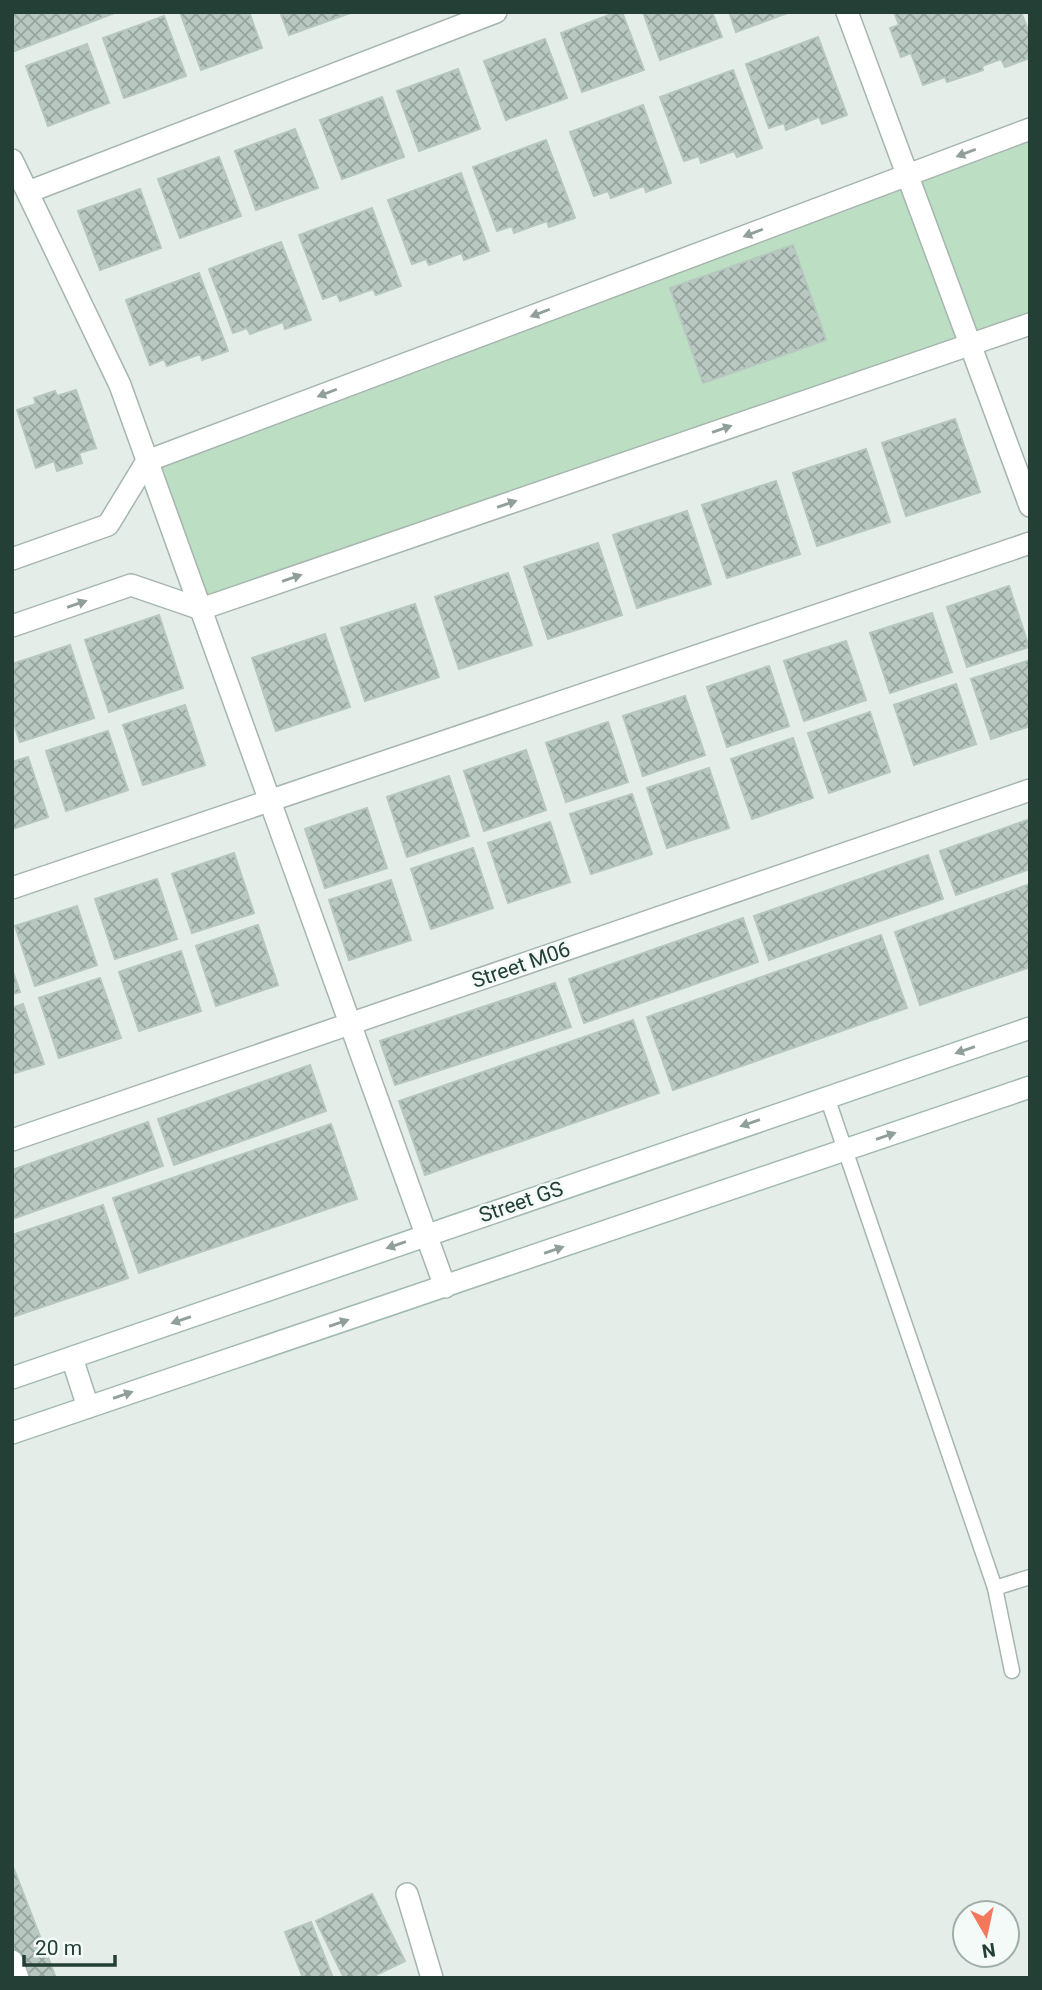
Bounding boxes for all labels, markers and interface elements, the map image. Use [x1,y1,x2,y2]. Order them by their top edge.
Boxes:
one-way arrow [955,148,976,159]
one-way arrow [742,228,763,239]
one-way arrow [530,308,551,319]
one-way arrow [317,388,338,399]
one-way arrow [712,423,733,434]
one-way arrow [497,498,518,509]
one-way arrow [281,572,302,583]
one-way arrow [66,598,87,609]
street label: Street M06 [469,937,573,993]
one-way arrow [955,1045,976,1056]
one-way arrow [739,1118,760,1129]
one-way arrow [875,1130,896,1141]
street label: Street GS [476,1176,566,1228]
one-way arrow [385,1240,406,1251]
one-way arrow [544,1244,565,1255]
one-way arrow [170,1315,191,1326]
one-way arrow [329,1317,350,1328]
one-way arrow [113,1389,134,1400]
north arrow [951,1899,1021,1969]
scale bar [24,1924,116,1968]
text: 20 m [35,1936,82,1960]
text: N [980,1938,997,1963]

